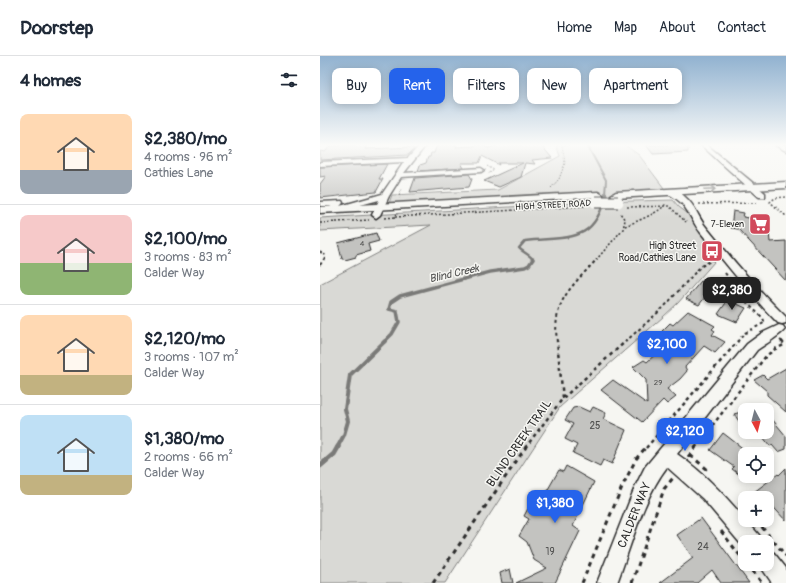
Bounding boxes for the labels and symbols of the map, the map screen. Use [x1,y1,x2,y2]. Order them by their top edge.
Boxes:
one-way arrow [703,186,716,193]
street label: HIGH STREET ROAD [515,198,592,213]
supermarket icon: 7-Eleven [747,211,773,237]
place label: 7-Eleven [711,219,744,230]
bus stop icon: High Street Road/Cathies Lane [699,238,725,264]
house number: 4 [360,239,365,248]
place label: High Street Road/Cathies Lane [618,240,697,264]
water label: Blind Creek [428,261,482,286]
pin: $2,380 [699,277,765,311]
pin: $2,100 [634,331,700,365]
house number: 29 [654,378,662,387]
street label: BLIND CREEK TRAIL [484,396,555,490]
north arrow [738,403,774,439]
pin: $2,120 [652,418,718,452]
house number: 25 [589,420,601,432]
street label: CALDER WAY [614,480,654,550]
pin: $1,380 [522,490,588,524]
house number: 24 [697,541,709,553]
house number: 19 [545,546,555,558]

